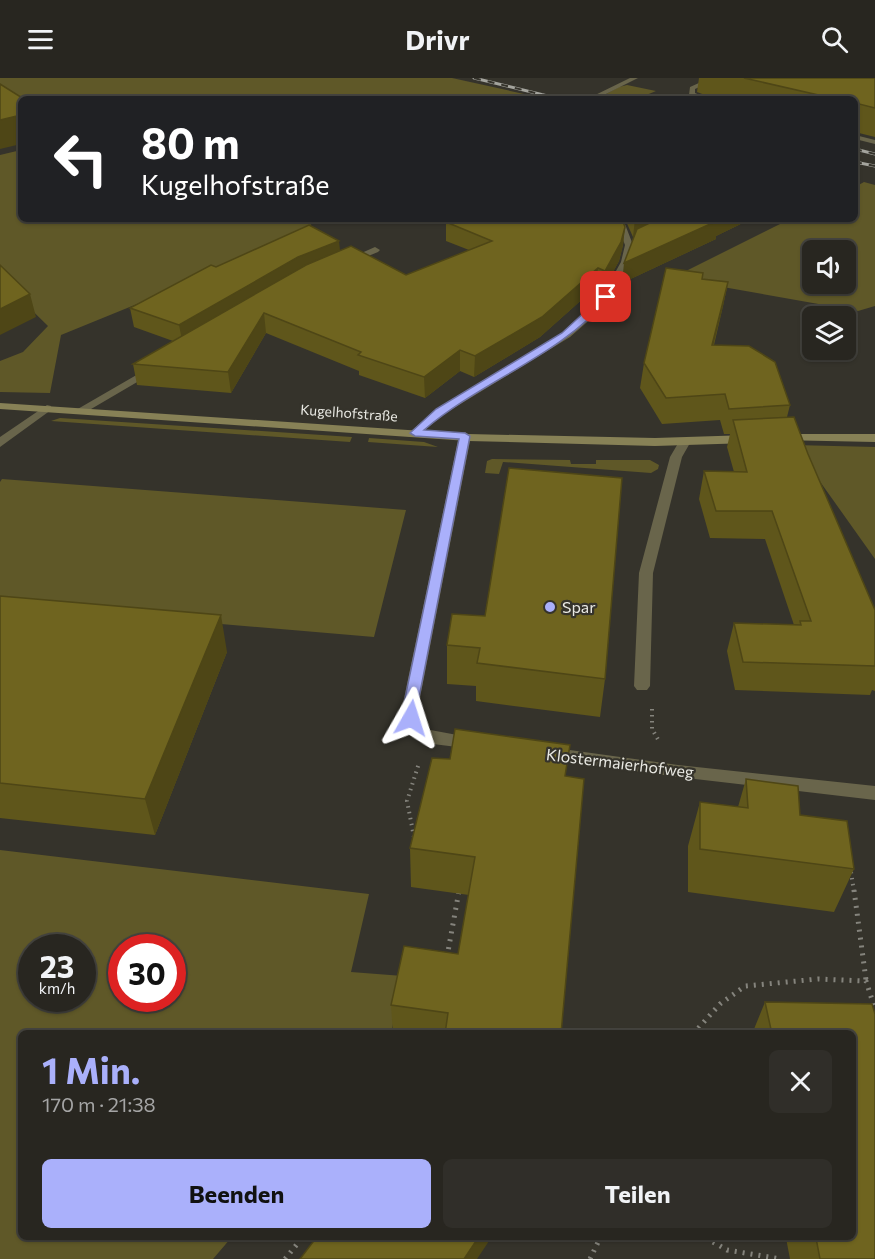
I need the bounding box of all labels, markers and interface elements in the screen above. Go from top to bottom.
icon: menu [24,23,57,56]
text: Drivr [405,23,470,56]
icon: search [818,23,851,56]
text: 80 m [141,116,240,168]
icon: left [42,120,120,198]
text: Kugelhofstraße [141,168,330,201]
map controls [802,240,856,360]
button: sound [802,240,856,294]
pin [580,271,631,322]
icon: arrive [589,280,622,313]
button: layers [802,306,856,360]
street label: Kugelhofstraße [300,401,398,424]
place label: Spar [562,597,596,616]
marker: Spar [543,600,557,614]
position arrow [379,686,443,750]
street label: Klostermaierhofweg [545,744,695,781]
speed limit sign: 30 [108,934,186,1012]
text: 23 [40,947,74,984]
text: km/h [39,979,75,997]
text: 1 Min. [42,1047,140,1091]
button: close [769,1050,832,1113]
text: 170 m · 21:38 [42,1092,156,1116]
button: Beenden [42,1159,431,1228]
button: Teilen [443,1159,832,1228]

